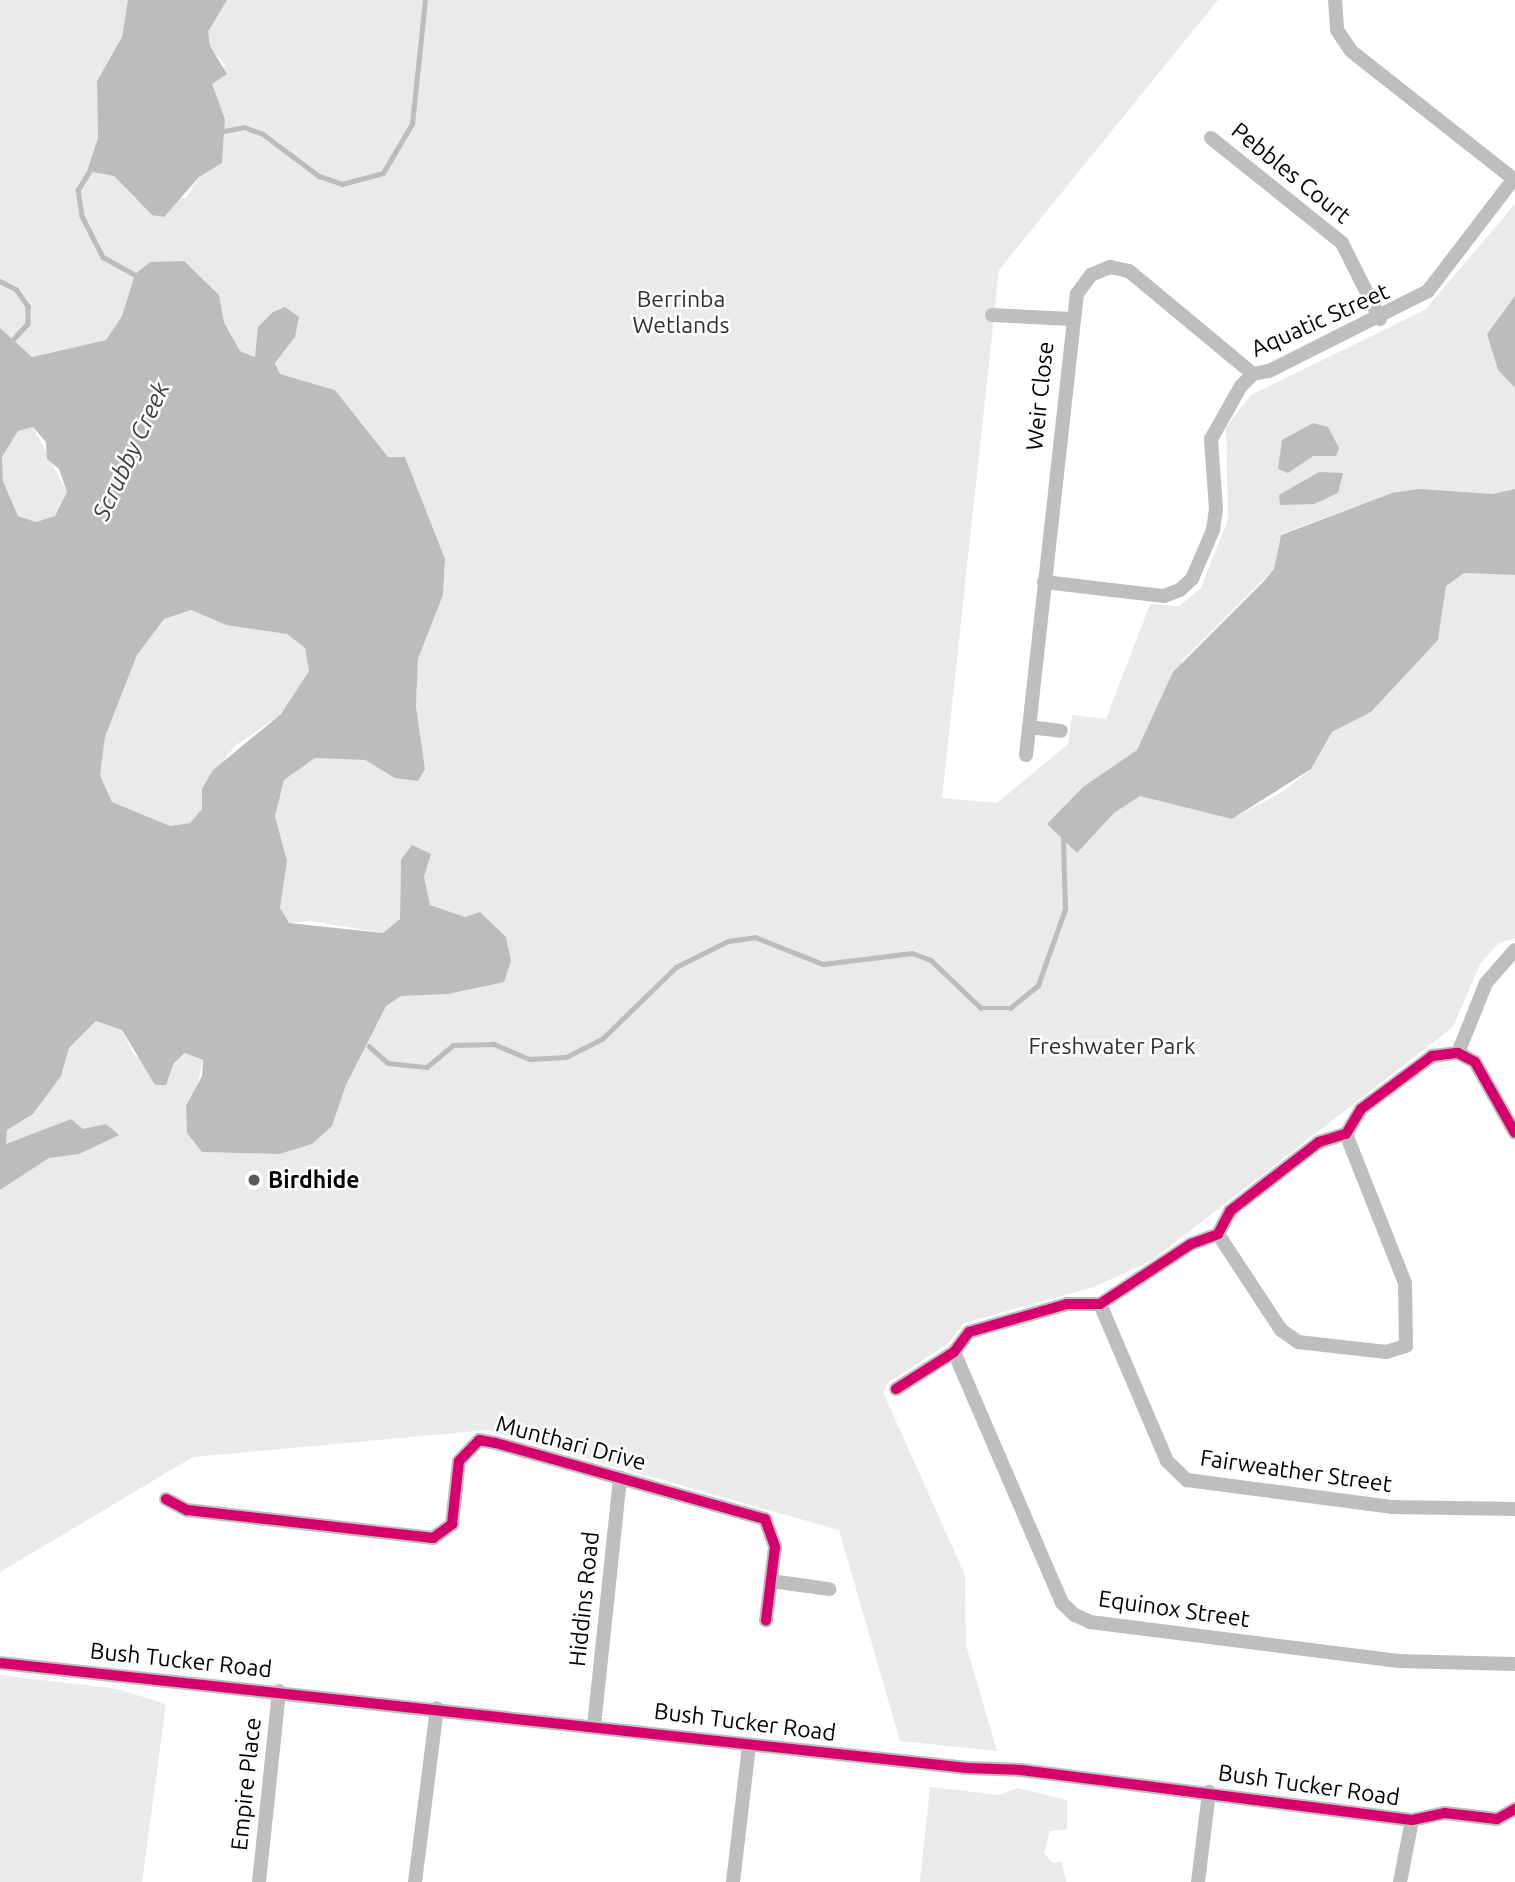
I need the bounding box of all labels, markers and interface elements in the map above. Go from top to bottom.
street label: Pebbles Court [1226,117,1356,229]
street label: Aquatic Street [1247,277,1393,363]
park label: Berrinba Wetlands [632,285,730,339]
street label: Weir Close [1021,340,1059,452]
water label: Scrubby Creek [86,377,176,525]
park label: Freshwater Park [1028,1032,1196,1060]
place label: Birdhide [268,1166,360,1194]
marker: Birdhide [246,1172,262,1188]
street label: Munthari Drive [493,1410,649,1476]
street label: Fairweather Street [1198,1444,1394,1498]
street label: Hiddins Road [563,1530,605,1668]
street label: Equinox Street [1097,1585,1251,1633]
street label: Bush Tucker Road [89,1637,273,1683]
street label: Bush Tucker Road [652,1697,838,1747]
street label: Empire Place [225,1716,267,1852]
street label: Bush Tucker Road [1216,1759,1402,1811]

